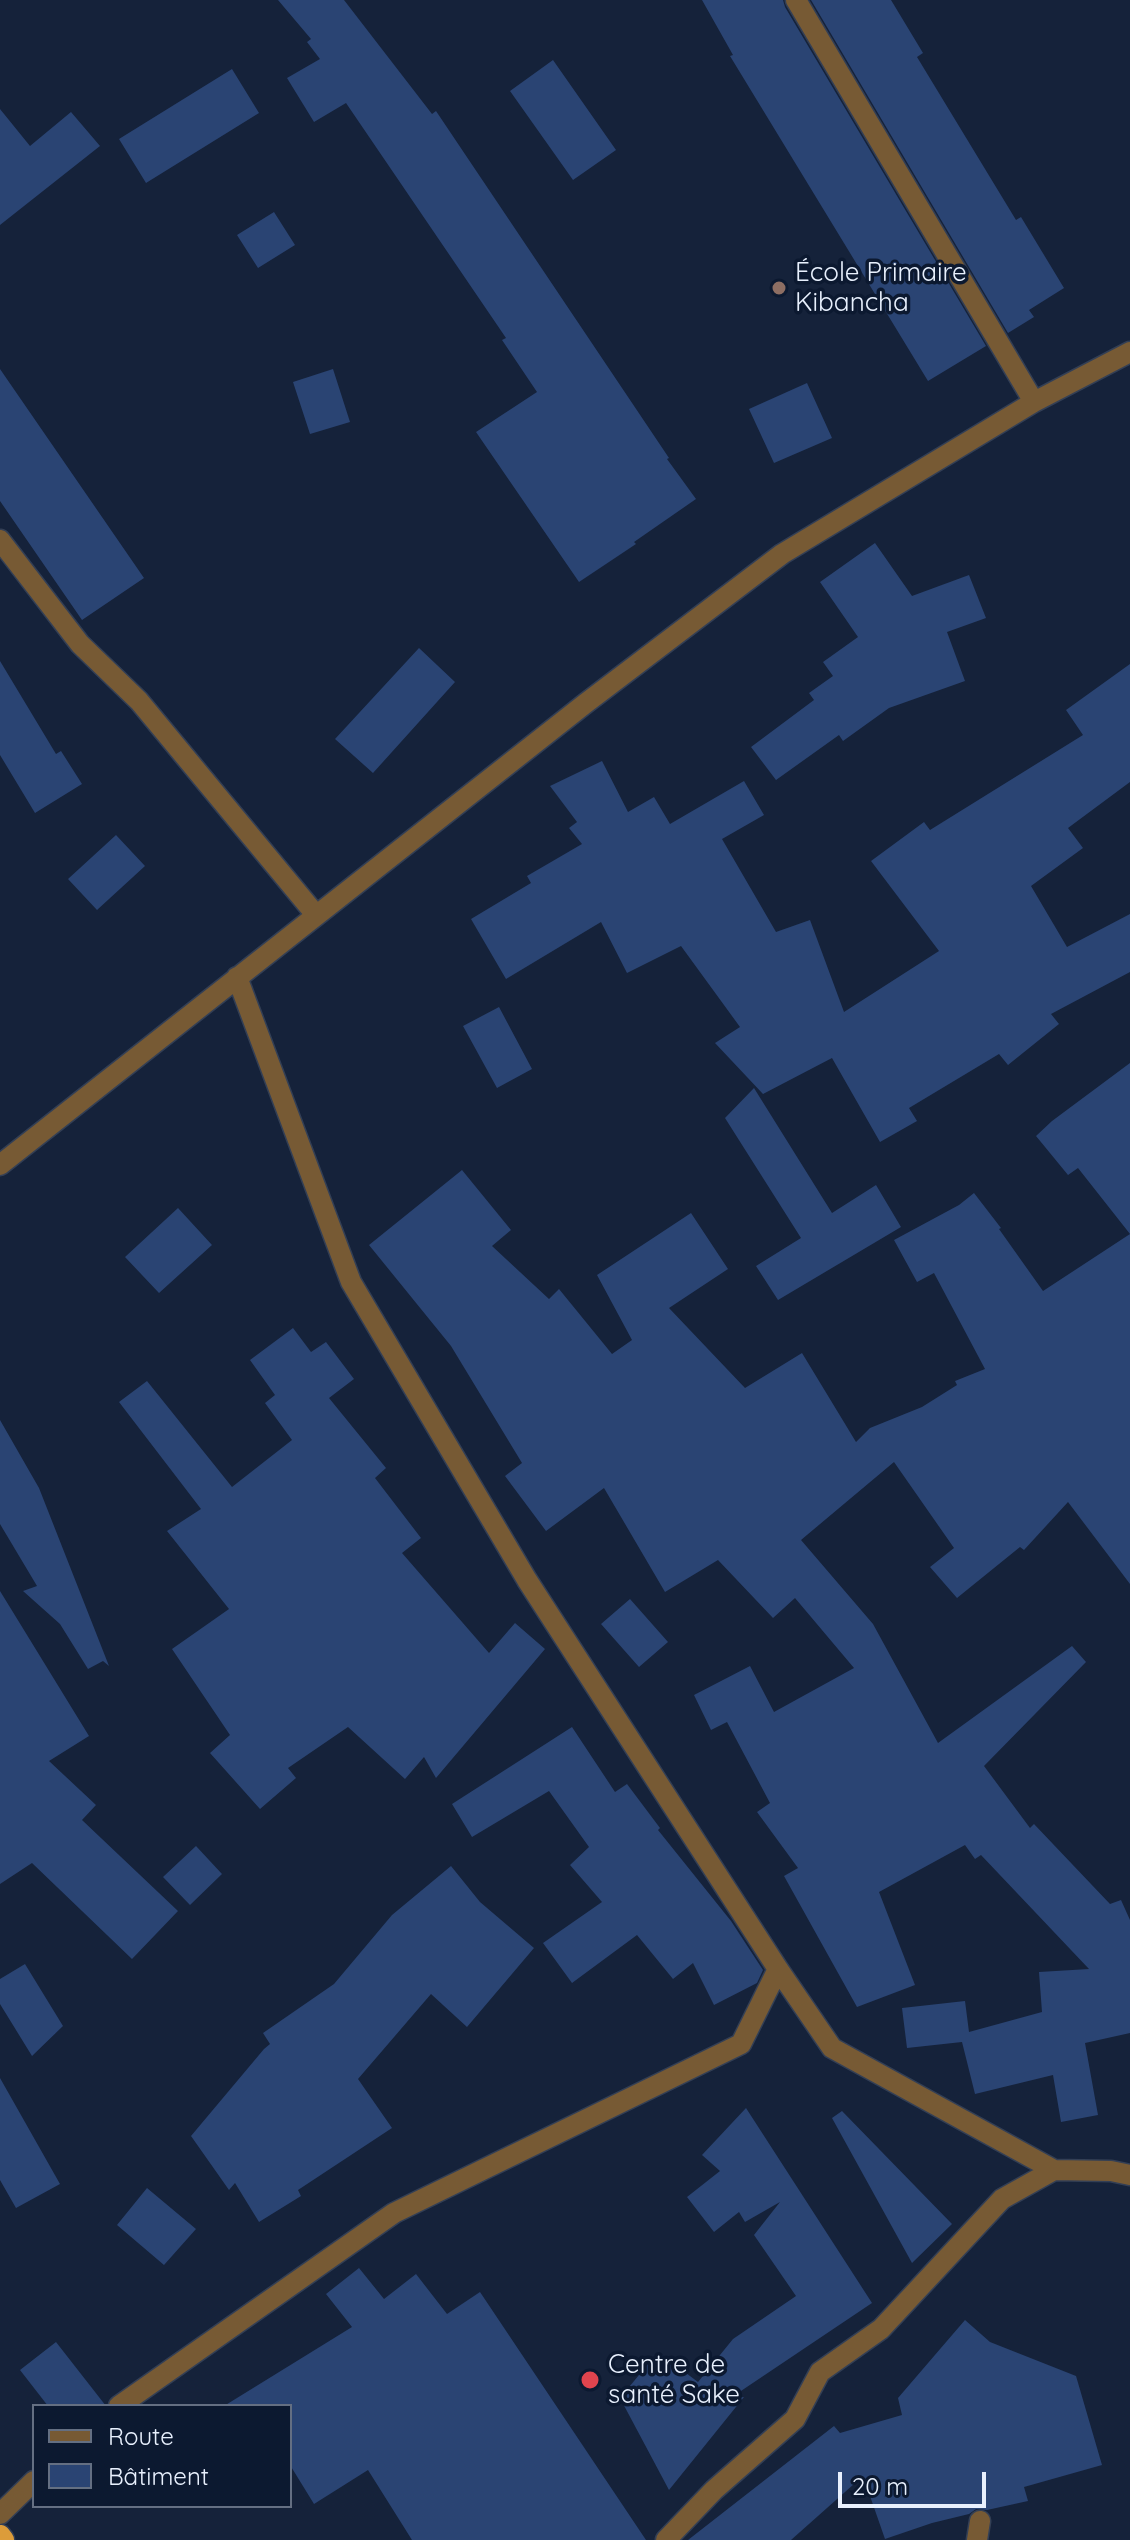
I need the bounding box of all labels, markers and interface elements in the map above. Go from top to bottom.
place label: École Primaire Kibancha [795,257,967,318]
marker: École Primaire Kibancha [770,279,788,297]
place label: Centre de santé Sake [608,2349,740,2410]
marker: Centre de santé Sake [579,2369,601,2391]
legend [32,2404,292,2508]
text: Route [108,2421,174,2451]
scale bar [842,2456,990,2506]
text: Bâtiment [108,2461,209,2491]
text: 20 m [852,2471,908,2501]

